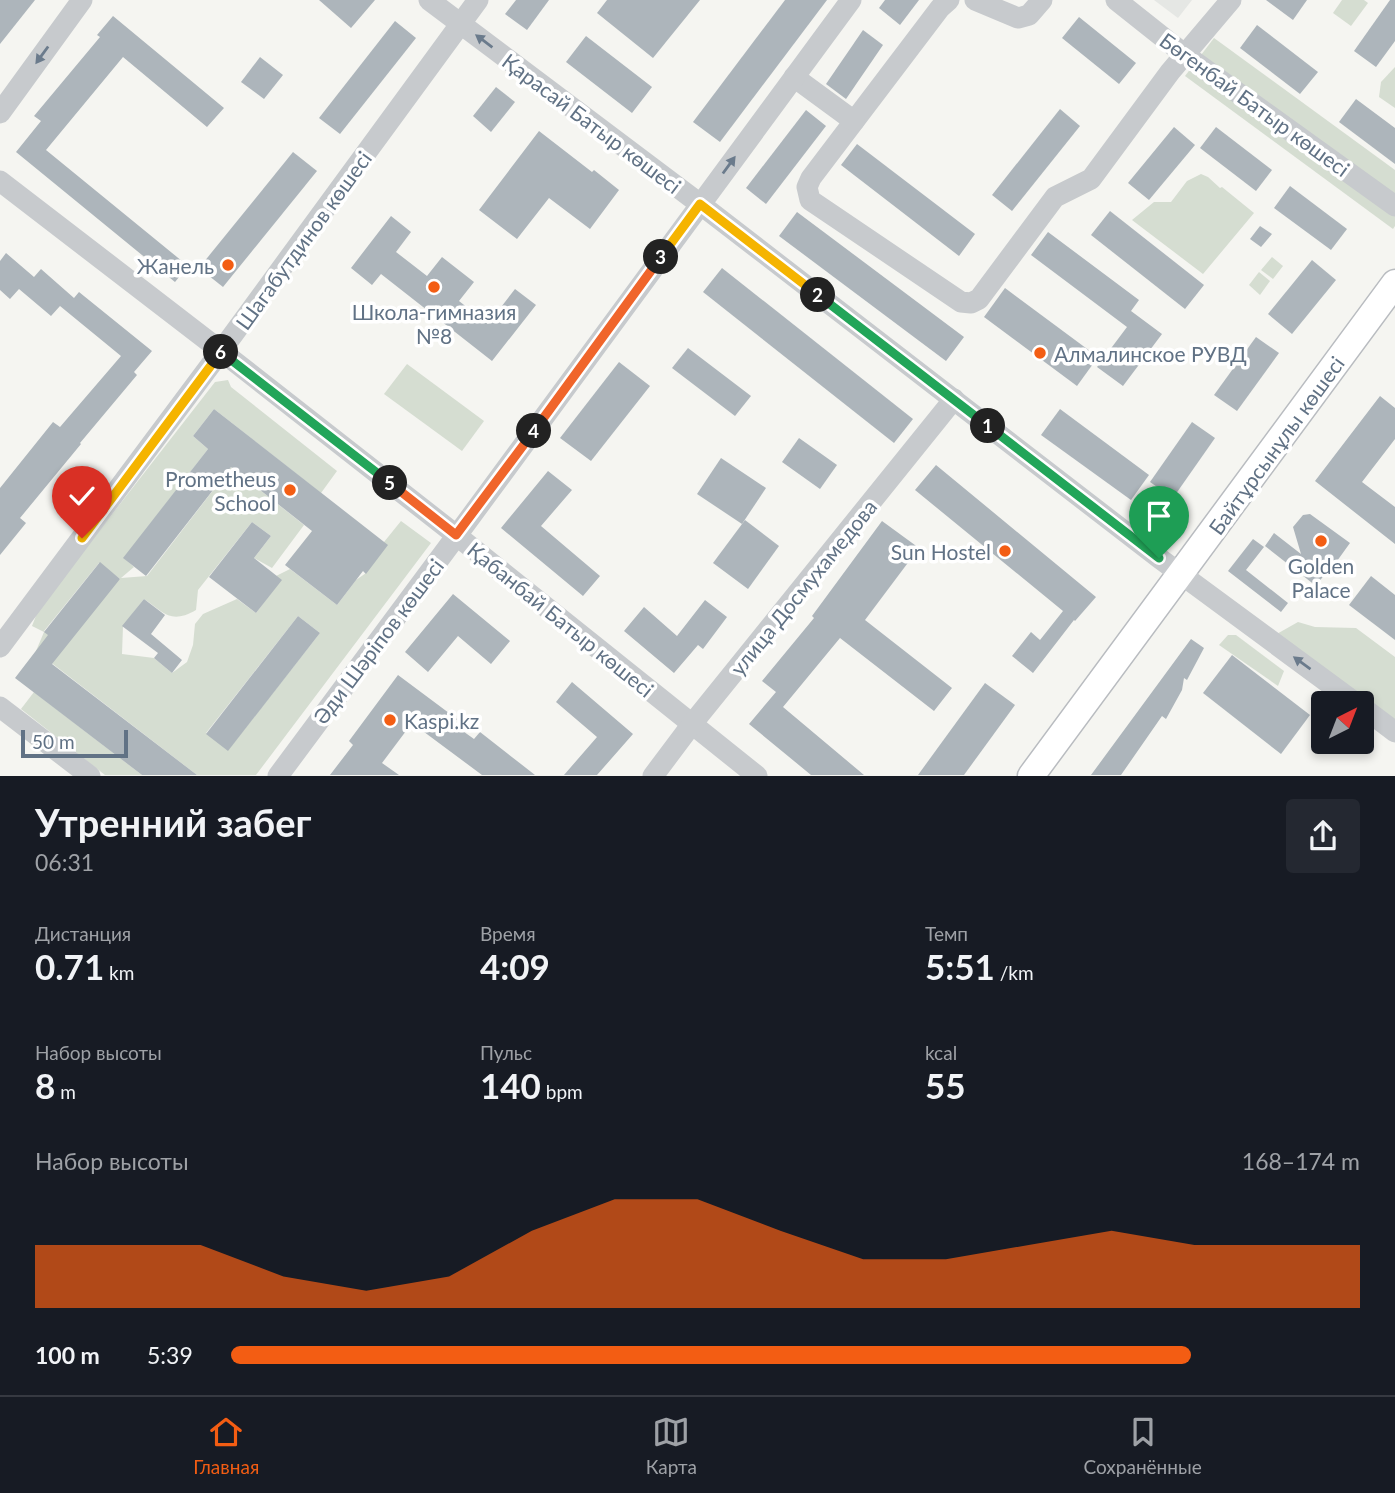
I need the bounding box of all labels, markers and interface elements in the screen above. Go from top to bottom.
street label: Бөгенбай Батыр көшесі [1155,27,1355,181]
one-way arrow [475,35,493,49]
one-way arrow [35,46,49,64]
street label: Қарасай Батыр көшесі [498,48,686,198]
street label: Шагабутдинов көшесі [230,146,376,334]
one-way arrow [722,156,736,174]
pin: 3 [644,240,678,274]
text: 3 [655,245,666,268]
place label: Жанель [137,253,214,278]
marker: Жанель [220,257,236,273]
pin: 2 [800,278,836,312]
marker: Школа-гимназия №8 [426,279,442,295]
text: 2 [812,283,823,306]
place label: Школа-гимназия №8 [352,299,516,348]
pin: 6 [204,334,238,370]
text: 6 [215,340,226,363]
place label: Алмалинское РУВД [1054,341,1247,366]
marker: Алмалинское РУВД [1032,345,1048,361]
street label: Байтұрсынұлы көшесі [1203,351,1349,539]
pin: 1 [970,408,1006,444]
pin: 4 [516,414,552,448]
text: 1 [982,414,993,437]
text: 4 [528,419,539,442]
pin [52,466,112,538]
place label: Prometheus School [165,466,276,515]
pin: 5 [372,466,408,500]
text: 5 [384,471,395,494]
icon: check [63,477,101,515]
marker: Prometheus School [282,482,298,498]
pin [1129,486,1189,558]
street label: улица Досмухамедова [725,494,881,680]
icon: arrive [1140,497,1178,535]
marker: Golden Palace [1313,533,1329,549]
street label: Қабанбай Батыр көшесі [463,536,659,702]
place label: Sun Hostel [891,539,991,564]
marker: Sun Hostel [997,543,1013,559]
place label: Golden Palace [1288,553,1354,602]
street label: Әди Шәріпов көшесі [308,554,448,728]
one-way arrow [1293,656,1311,670]
north arrow [1311,691,1374,754]
map controls [1311,691,1374,754]
place label: Kaspi.kz [404,708,479,733]
marker: Kaspi.kz [382,712,398,728]
scale bar [21,726,128,758]
text: 50 m [32,730,75,753]
text: Утренний забег [35,799,312,845]
button: share [1286,799,1360,873]
text: 06:31 [35,848,94,876]
text: Дистанция [35,922,131,945]
text: Время [480,922,536,945]
text: Темп [925,922,968,945]
text: 0.71 [35,945,104,987]
text: 4:09 [480,945,550,987]
text: 5:51 [925,945,995,987]
text: km [104,961,134,984]
text: /km [995,961,1034,984]
text: Набор высоты [35,1041,162,1064]
text: Пульс [480,1041,532,1064]
text: kcal [925,1041,957,1064]
text: 8 [35,1064,55,1106]
text: 140 [480,1064,541,1106]
text: 55 [925,1064,966,1106]
text: m [55,1080,76,1103]
text: bpm [541,1080,583,1103]
text: Набор высоты [35,1147,189,1175]
text: 168–174 m [1242,1147,1360,1175]
text: 100 m [35,1341,100,1369]
text: 5:39 [147,1341,193,1369]
tab: Главная [193,1413,259,1478]
tab: Карта [646,1413,697,1478]
tab: Сохранённые [1084,1413,1202,1478]

